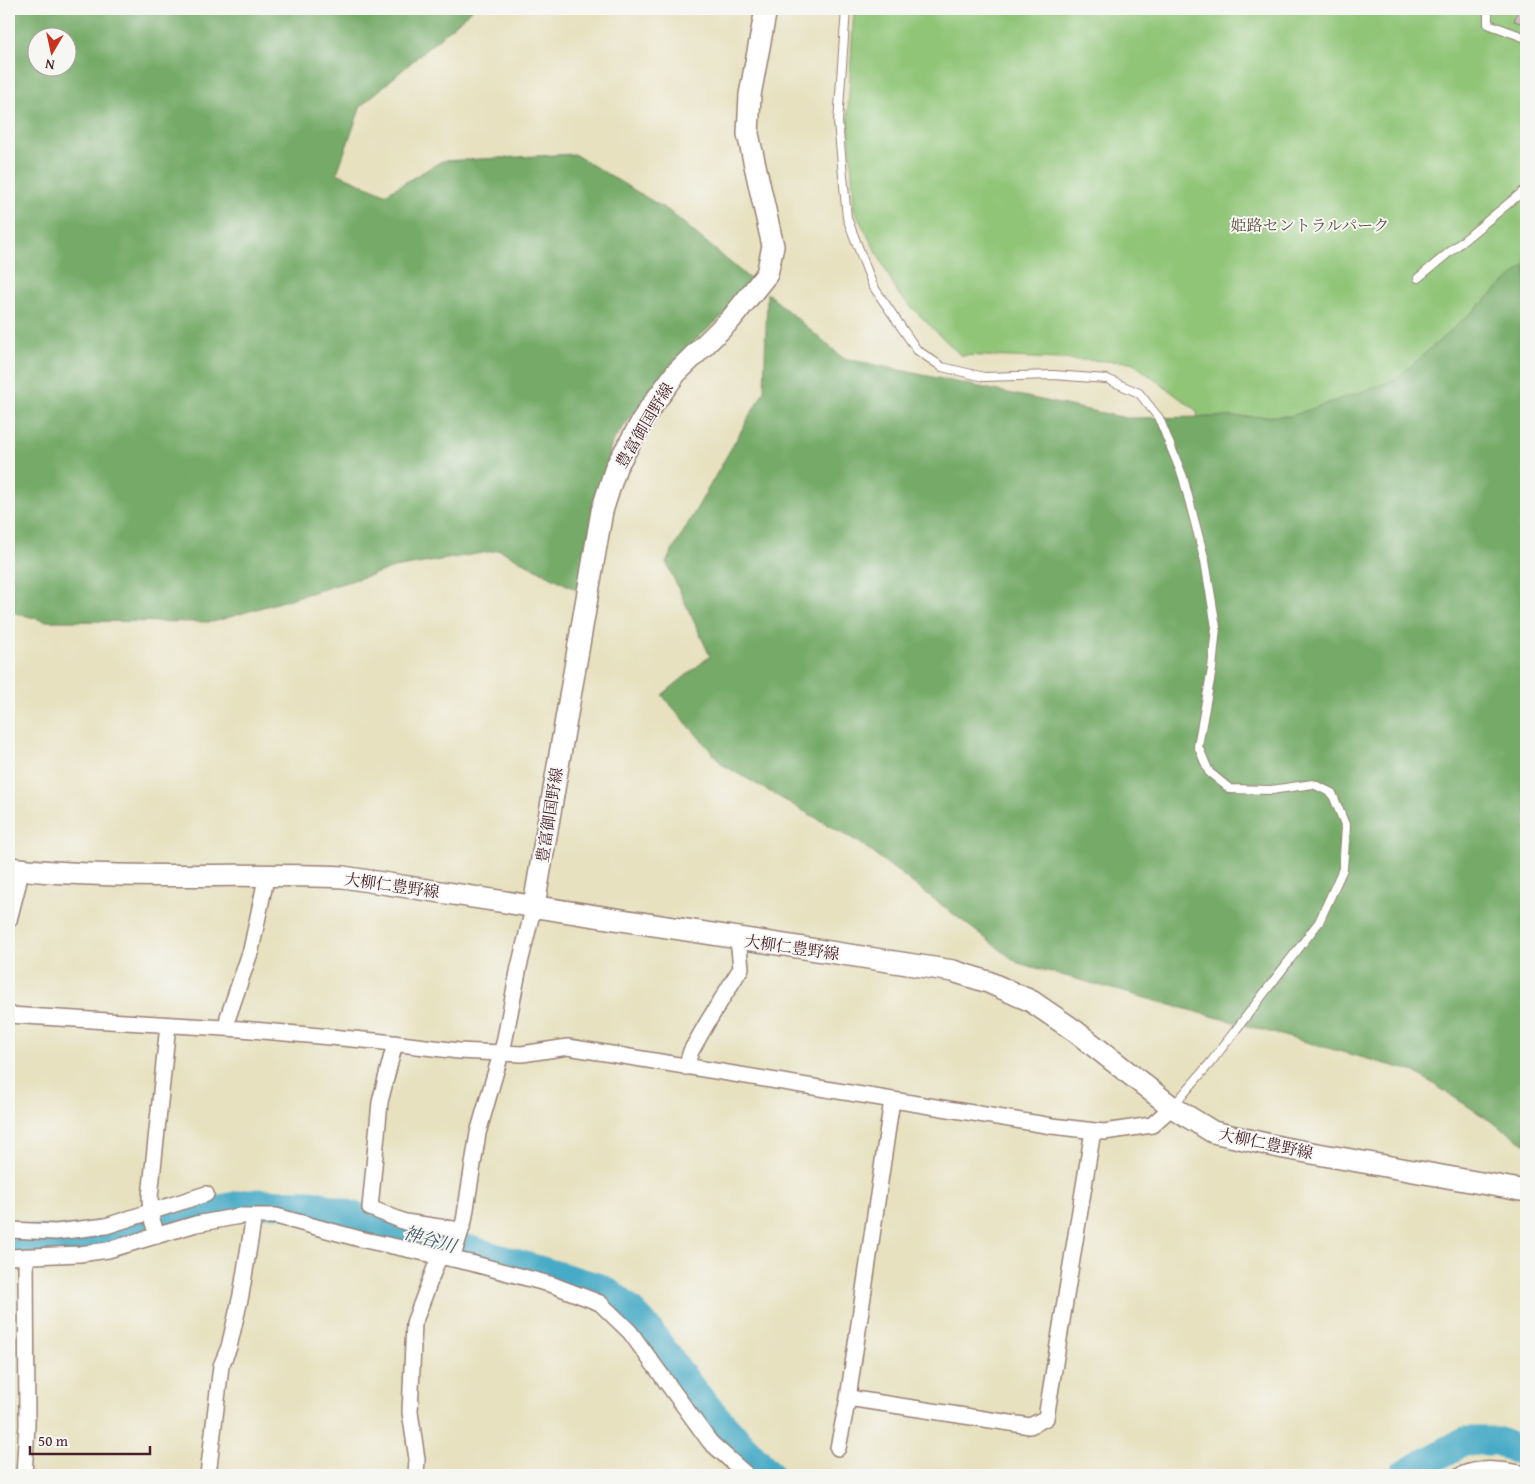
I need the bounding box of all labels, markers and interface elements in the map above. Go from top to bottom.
north arrow [28,28,78,78]
text: N [43,54,56,75]
park label: 姫路セントラルパーク [1231,213,1389,237]
street label: 豊富御国野線 [609,378,679,472]
street label: 豊富御国野線 [530,766,568,864]
street label: 大柳仁豊野線 [343,866,441,904]
street label: 大柳仁豊野線 [743,928,841,966]
street label: 大柳仁豊野線 [1217,1121,1315,1165]
water label: 神谷川 [400,1219,462,1260]
scale bar [30,1424,150,1456]
text: 50 m [38,1430,69,1451]

